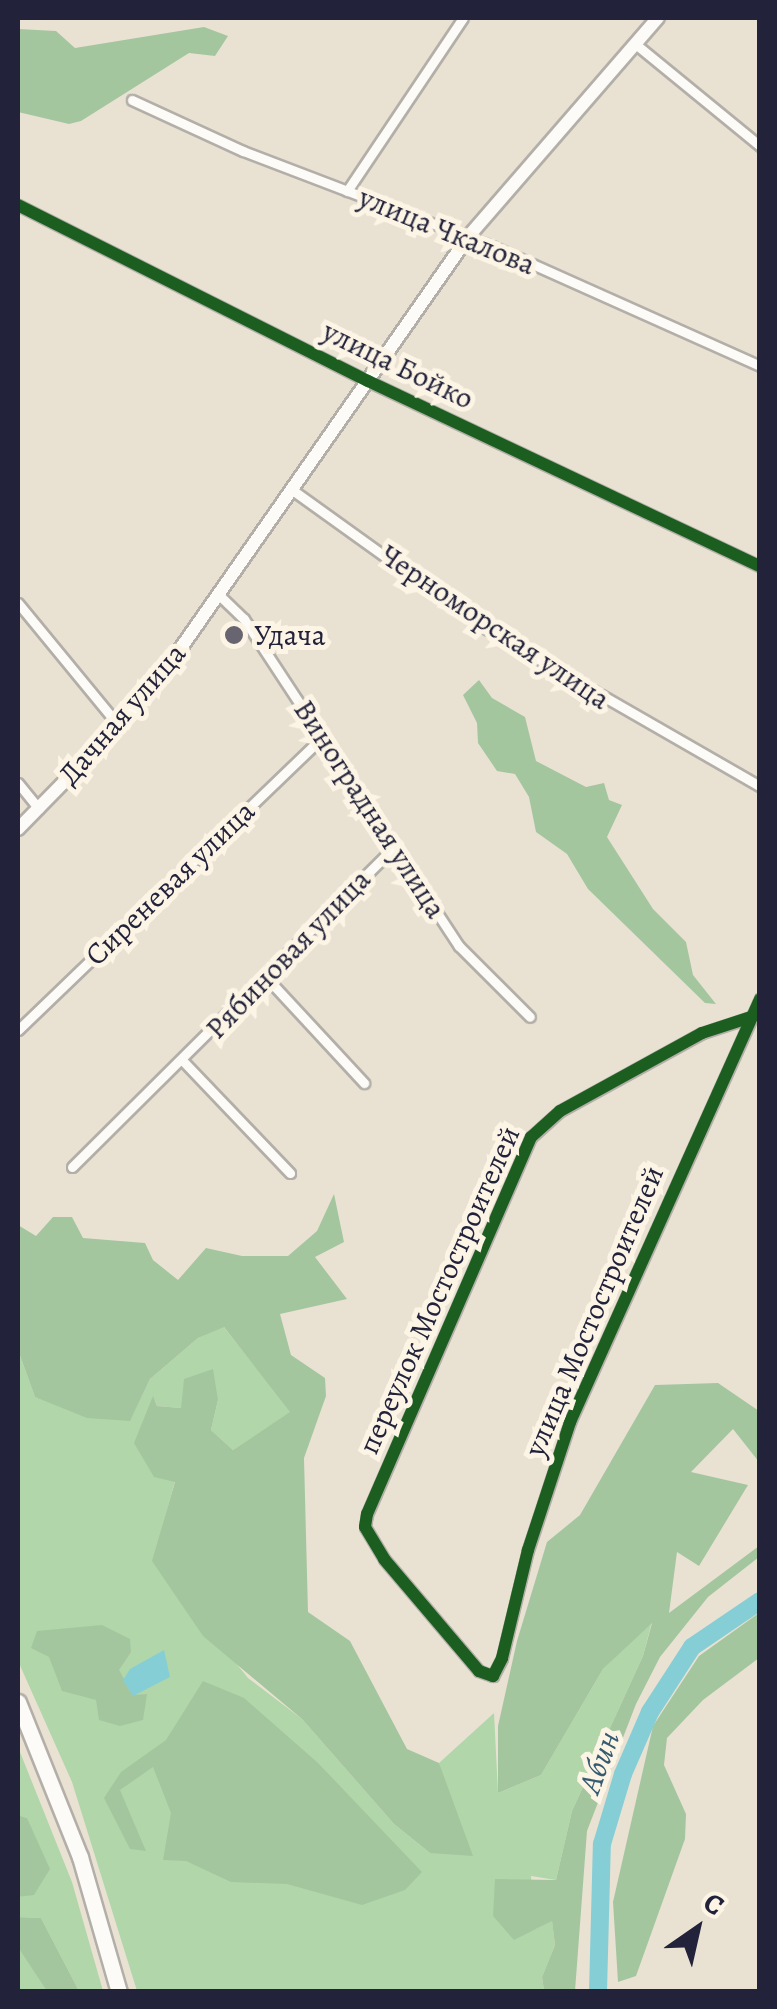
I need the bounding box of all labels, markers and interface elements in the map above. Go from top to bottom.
street label: улица Чкалова [354,179,540,283]
street label: улица Бойко [317,313,479,417]
street label: Черноморская улица [373,537,617,717]
place label: Удача [254,617,326,653]
marker: Удача [223,624,245,646]
street label: Дачная улица [51,636,193,792]
street label: Виноградная улица [286,693,454,925]
street label: Сиреневая улица [78,793,262,973]
street label: Рябиновая улица [198,862,378,1046]
street label: переулок Мостостроителей [350,1121,528,1459]
street label: улица Мостостроителей [516,1160,672,1462]
water label: Абин [570,1726,628,1798]
north arrow [647,1879,747,1979]
text: С [696,1884,732,1925]

